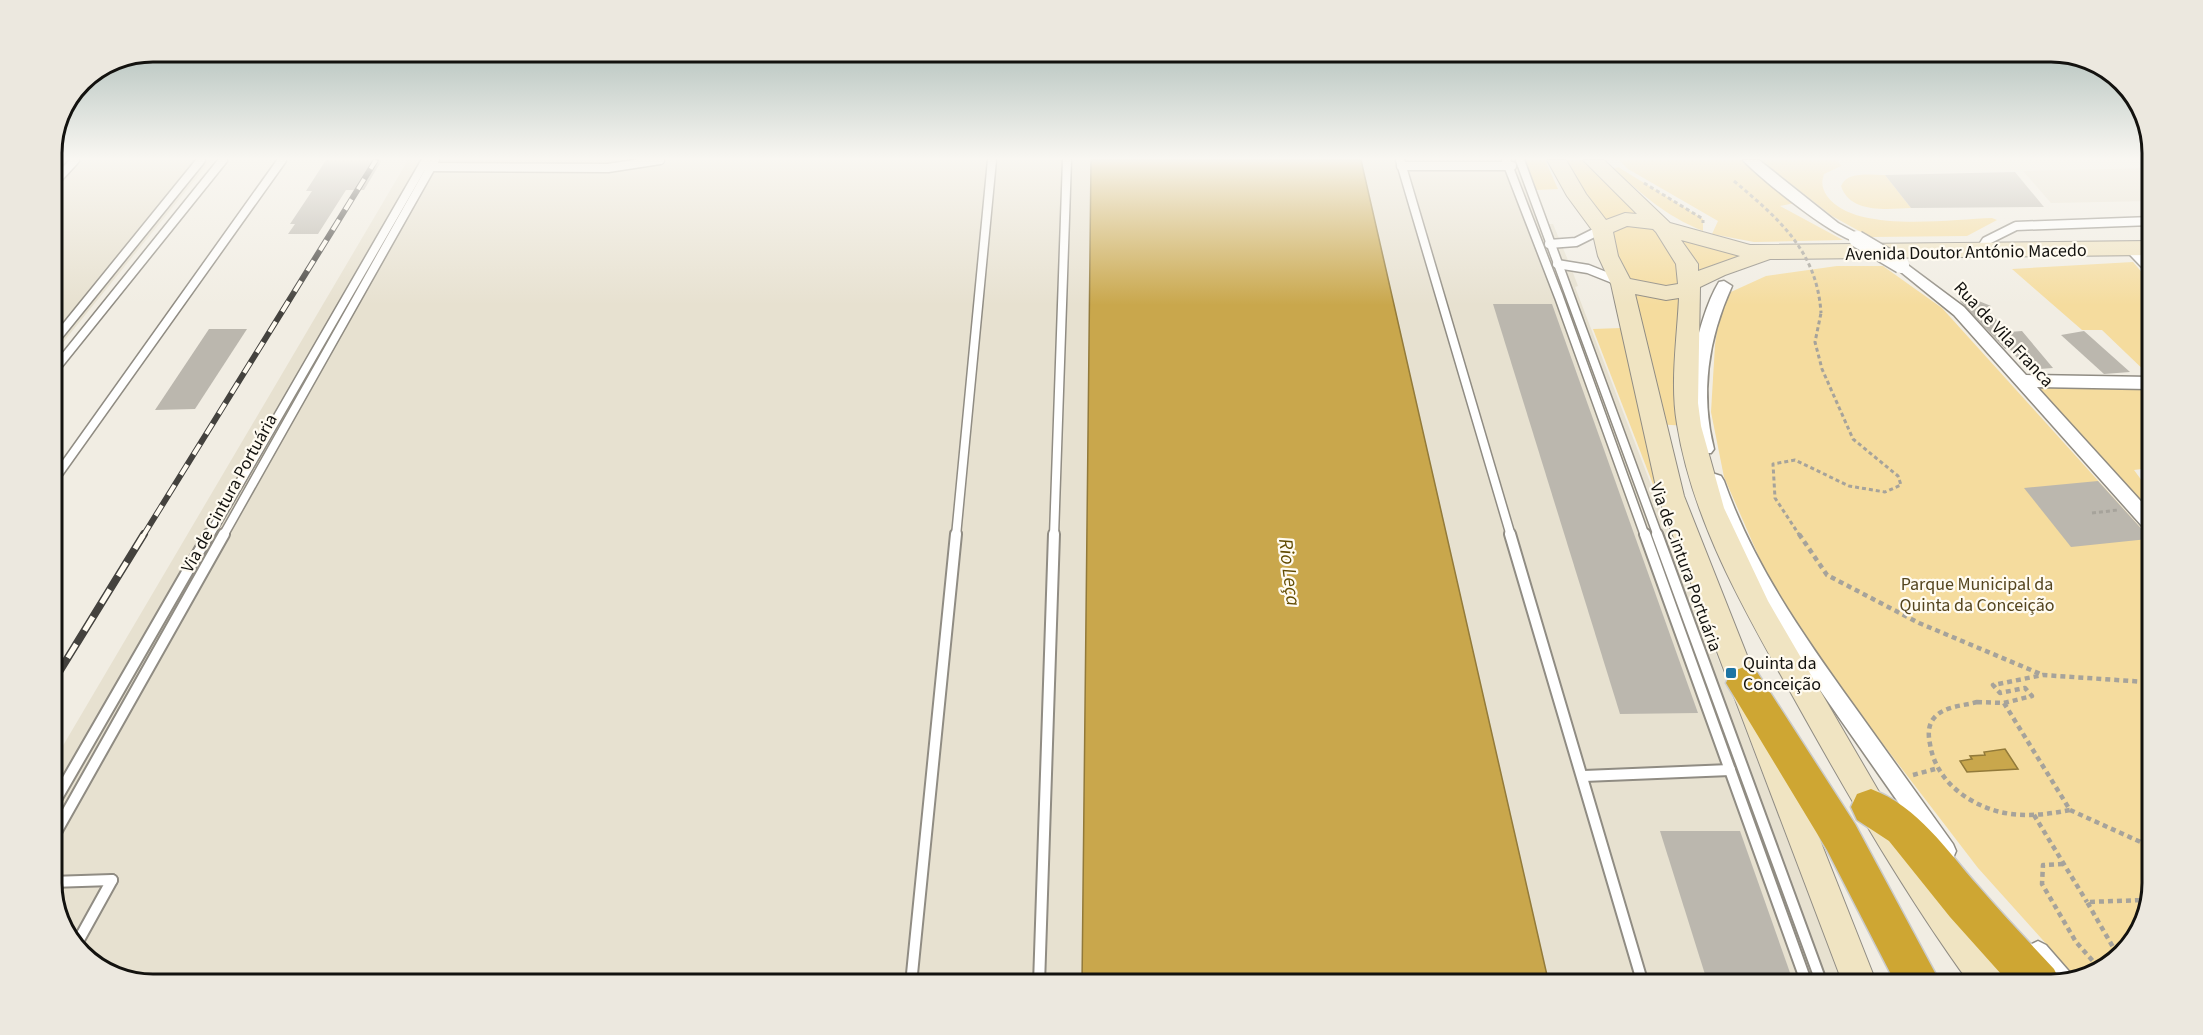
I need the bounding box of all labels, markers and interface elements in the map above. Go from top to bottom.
street label: Avenida Doutor António Macedo [1845,238,2087,267]
street label: Rua de Vila Franca [1948,276,2059,393]
street label: Via de Cintura Portuária [175,409,284,577]
street label: Via de Cintura Portuária [1643,479,1728,655]
water label: Rio Leça [1271,537,1307,608]
park label: Parque Municipal da Quinta da Conceição [1900,572,2054,618]
place label: Quinta da Conceição [1743,651,1821,697]
marker: Quinta da Conceição [1724,666,1738,680]

